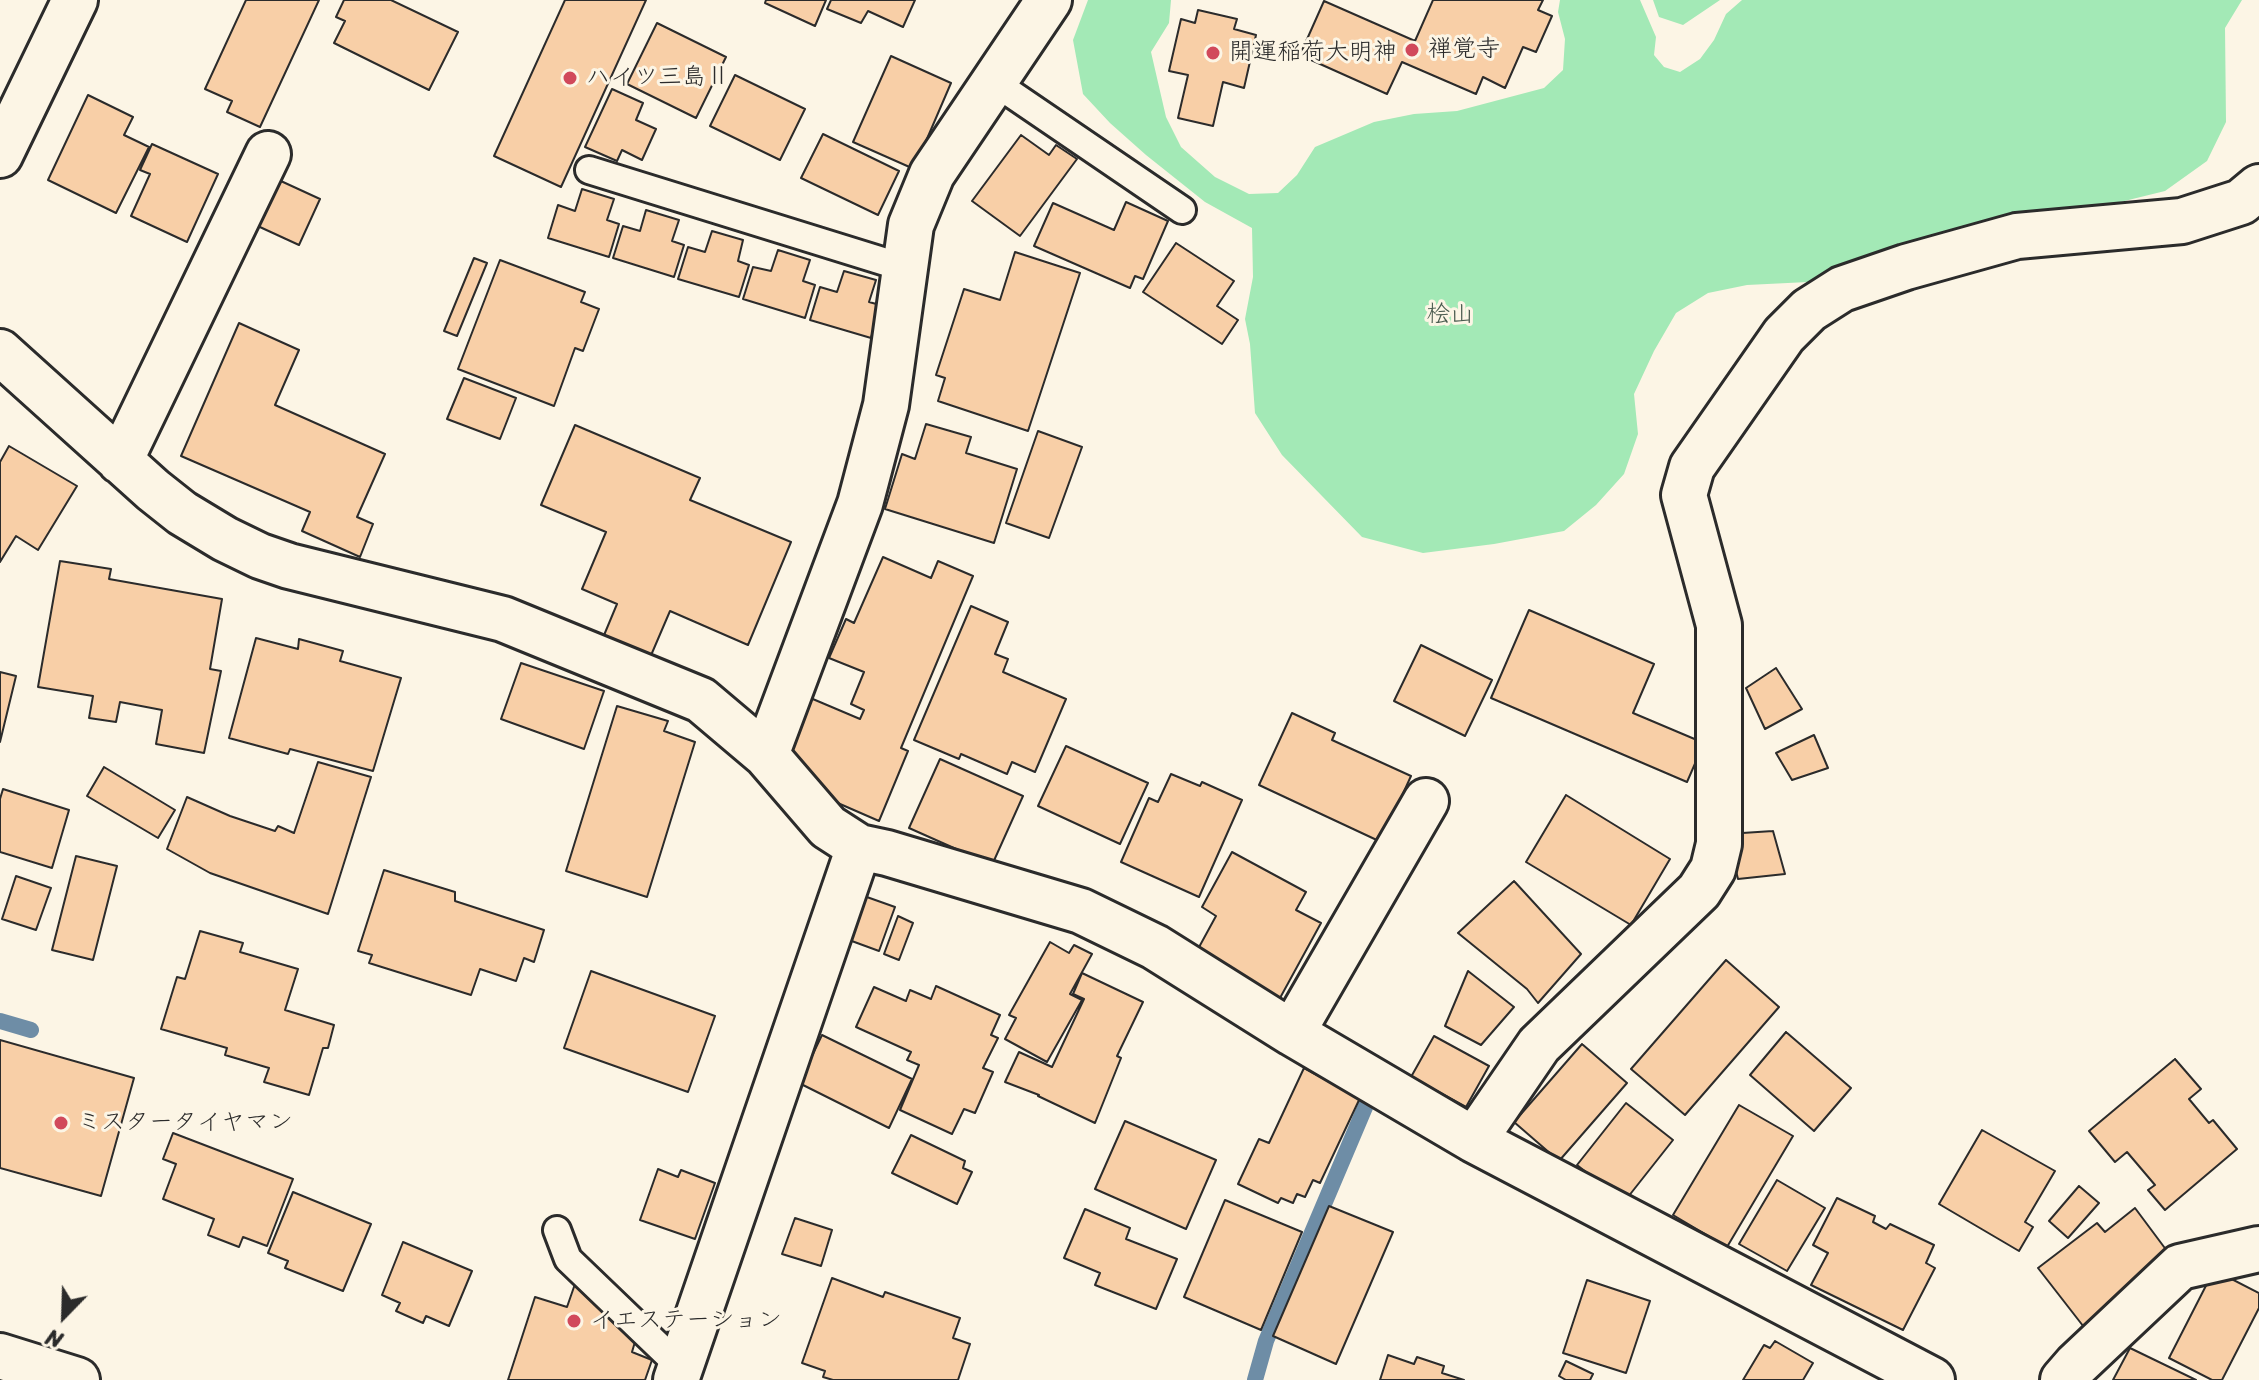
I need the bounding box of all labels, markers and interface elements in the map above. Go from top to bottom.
place label: 禅覚寺 [1428,36,1500,64]
place label: 開運稲荷大明神 [1229,39,1397,67]
marker: 禅覚寺 [1403,41,1421,59]
marker: 開運稲荷大明神 [1204,44,1222,62]
place label: ハイツ三島Ⅱ [586,64,730,92]
marker: ハイツ三島Ⅱ [561,69,579,87]
park label: 桧山 [1426,301,1474,329]
place label: ミスタータイヤマン [77,1109,293,1137]
marker: ミスタータイヤマン [52,1114,70,1132]
north arrow [24,1276,104,1356]
place label: イエステーション [590,1307,782,1335]
marker: イエステーション [565,1312,583,1330]
text: N [40,1318,69,1359]

